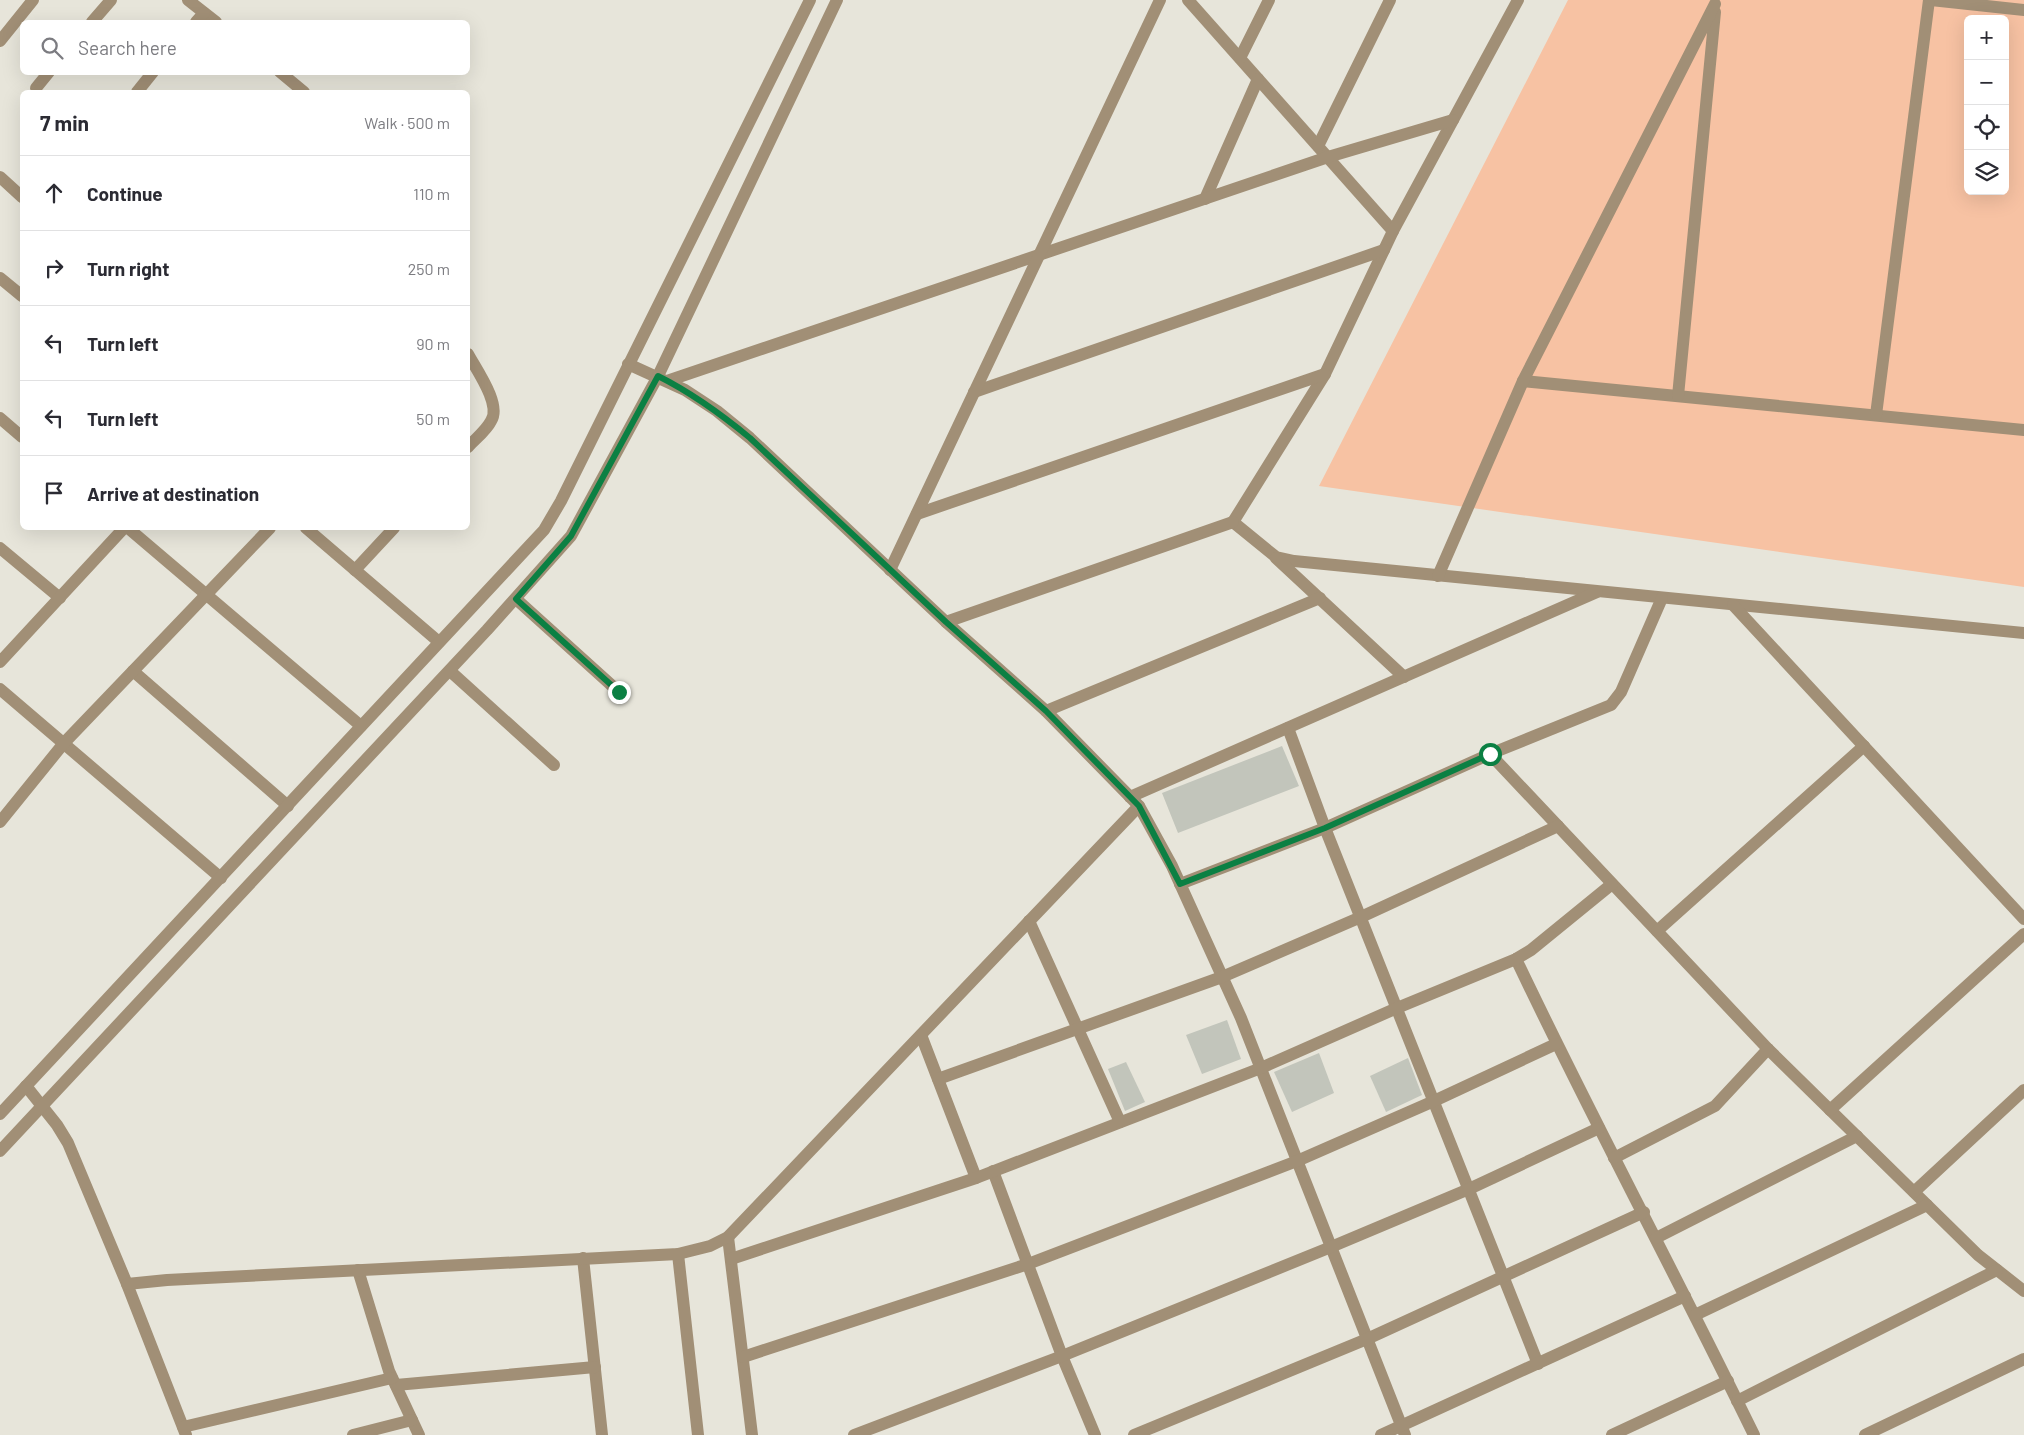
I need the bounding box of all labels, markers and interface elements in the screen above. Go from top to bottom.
map controls [1964,15,2009,195]
button: + [1964,15,2009,60]
search box [20,20,470,75]
icon: search [38,34,66,62]
text: Search here [78,36,177,59]
button: − [1964,60,2009,105]
button: locate [1964,105,2009,150]
text: 7 min [40,110,89,135]
text: Walk · 500 m [364,113,450,132]
button: layers [1964,150,2009,195]
icon: ahead [40,179,68,207]
text: Continue [87,182,163,205]
text: 110 m [413,184,450,203]
icon: right [40,254,68,282]
text: Turn right [87,257,169,280]
text: 250 m [408,259,450,278]
icon: left [40,329,68,357]
text: Turn left [87,332,158,355]
text: 90 m [416,334,450,353]
icon: left [40,404,68,432]
text: Turn left [87,407,158,430]
text: 50 m [416,409,450,428]
icon: arrive [40,479,68,507]
text: Arrive at destination [87,482,259,505]
route end [608,681,631,704]
route start [1479,743,1502,766]

